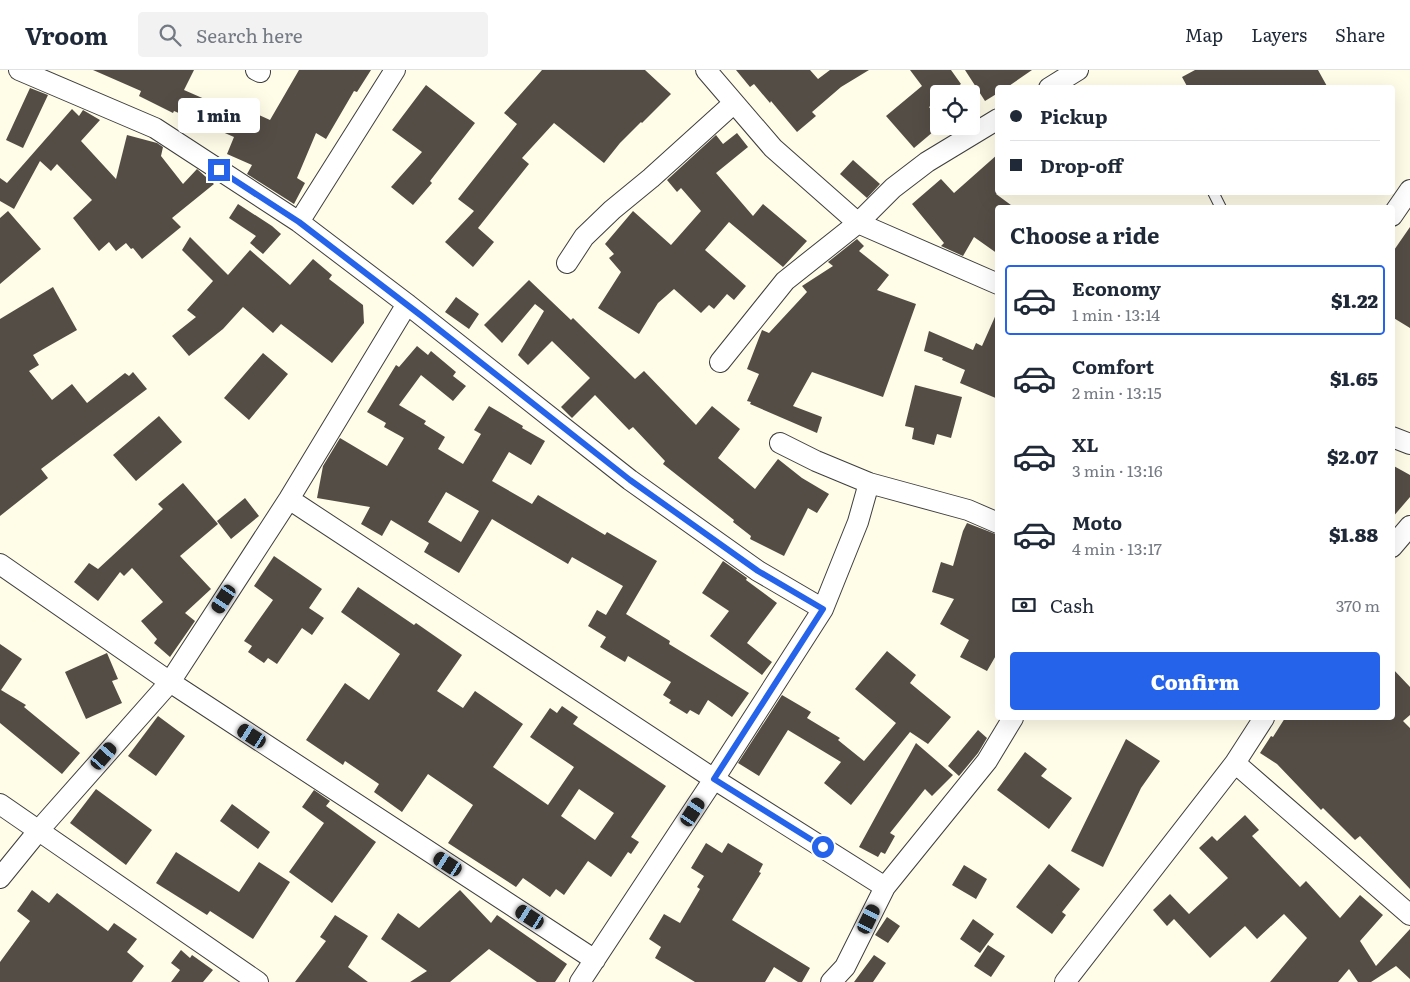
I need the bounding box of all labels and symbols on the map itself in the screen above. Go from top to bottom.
callout: 1 min [178,98,260,132]
route end [208,159,230,181]
car [209,582,238,616]
car [235,722,268,750]
car [88,740,119,772]
car [678,795,707,829]
route start [812,836,834,858]
car [431,850,464,878]
car [855,902,882,936]
car [513,903,546,931]

